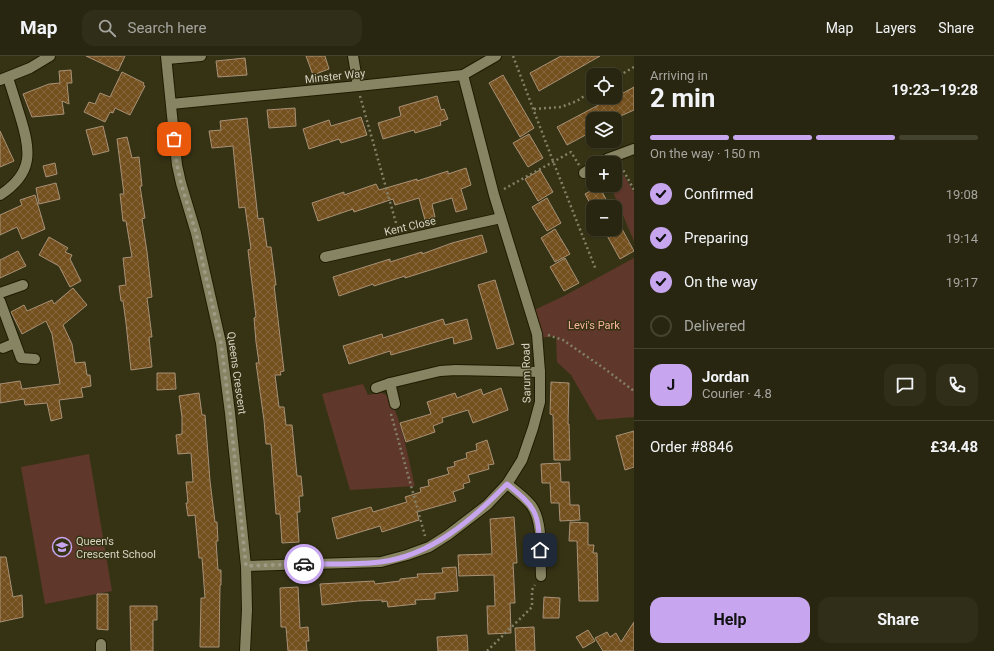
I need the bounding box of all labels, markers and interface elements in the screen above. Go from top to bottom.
search box [82,10,362,46]
text: Map [20,16,58,39]
icon: search [96,17,118,39]
text: Search here [128,19,206,37]
text: Map [826,20,853,36]
text: Layers [875,20,916,36]
text: Share [938,20,974,36]
street label: Minster Way [304,67,367,86]
map controls [586,68,622,236]
button: locate [586,68,622,104]
text: Arriving in [650,68,708,83]
text: 19:23–19:28 [891,81,978,99]
text: 2 min [650,83,715,113]
button: layers [586,112,622,148]
pin [157,122,191,156]
icon: bag [163,128,185,150]
text: On the way · 150 m [650,146,760,161]
button: + [586,156,622,192]
icon: check [650,183,672,205]
text: Confirmed [684,185,754,203]
text: 19:08 [946,187,978,202]
button: − [586,200,622,236]
street label: Kent Close [383,214,437,239]
icon: check [650,227,672,249]
text: Preparing [684,229,748,247]
text: 19:14 [946,231,978,246]
icon: check [650,271,672,293]
text: On the way [684,273,758,291]
text: 19:17 [946,275,978,290]
text: Delivered [684,317,746,335]
park label: Levi's Park [568,319,620,332]
street label: Queens Crescent [224,331,249,416]
street label: Sarum Road [519,343,534,403]
button: chat [884,364,926,406]
button: phone [936,364,978,406]
text: Jordan [702,368,749,386]
text: J [667,376,675,394]
text: Courier · 4.8 [702,386,772,401]
text: Order #8846 [650,438,733,456]
text: £34.48 [930,438,978,456]
pin [523,533,557,567]
place label: Queen's Crescent School [76,535,156,561]
school or university icon: Queen's Crescent School [51,536,73,558]
icon: home [529,539,551,561]
courier [284,544,324,584]
icon: car [293,553,315,575]
button: Help [650,597,810,643]
button: Share [818,597,978,643]

